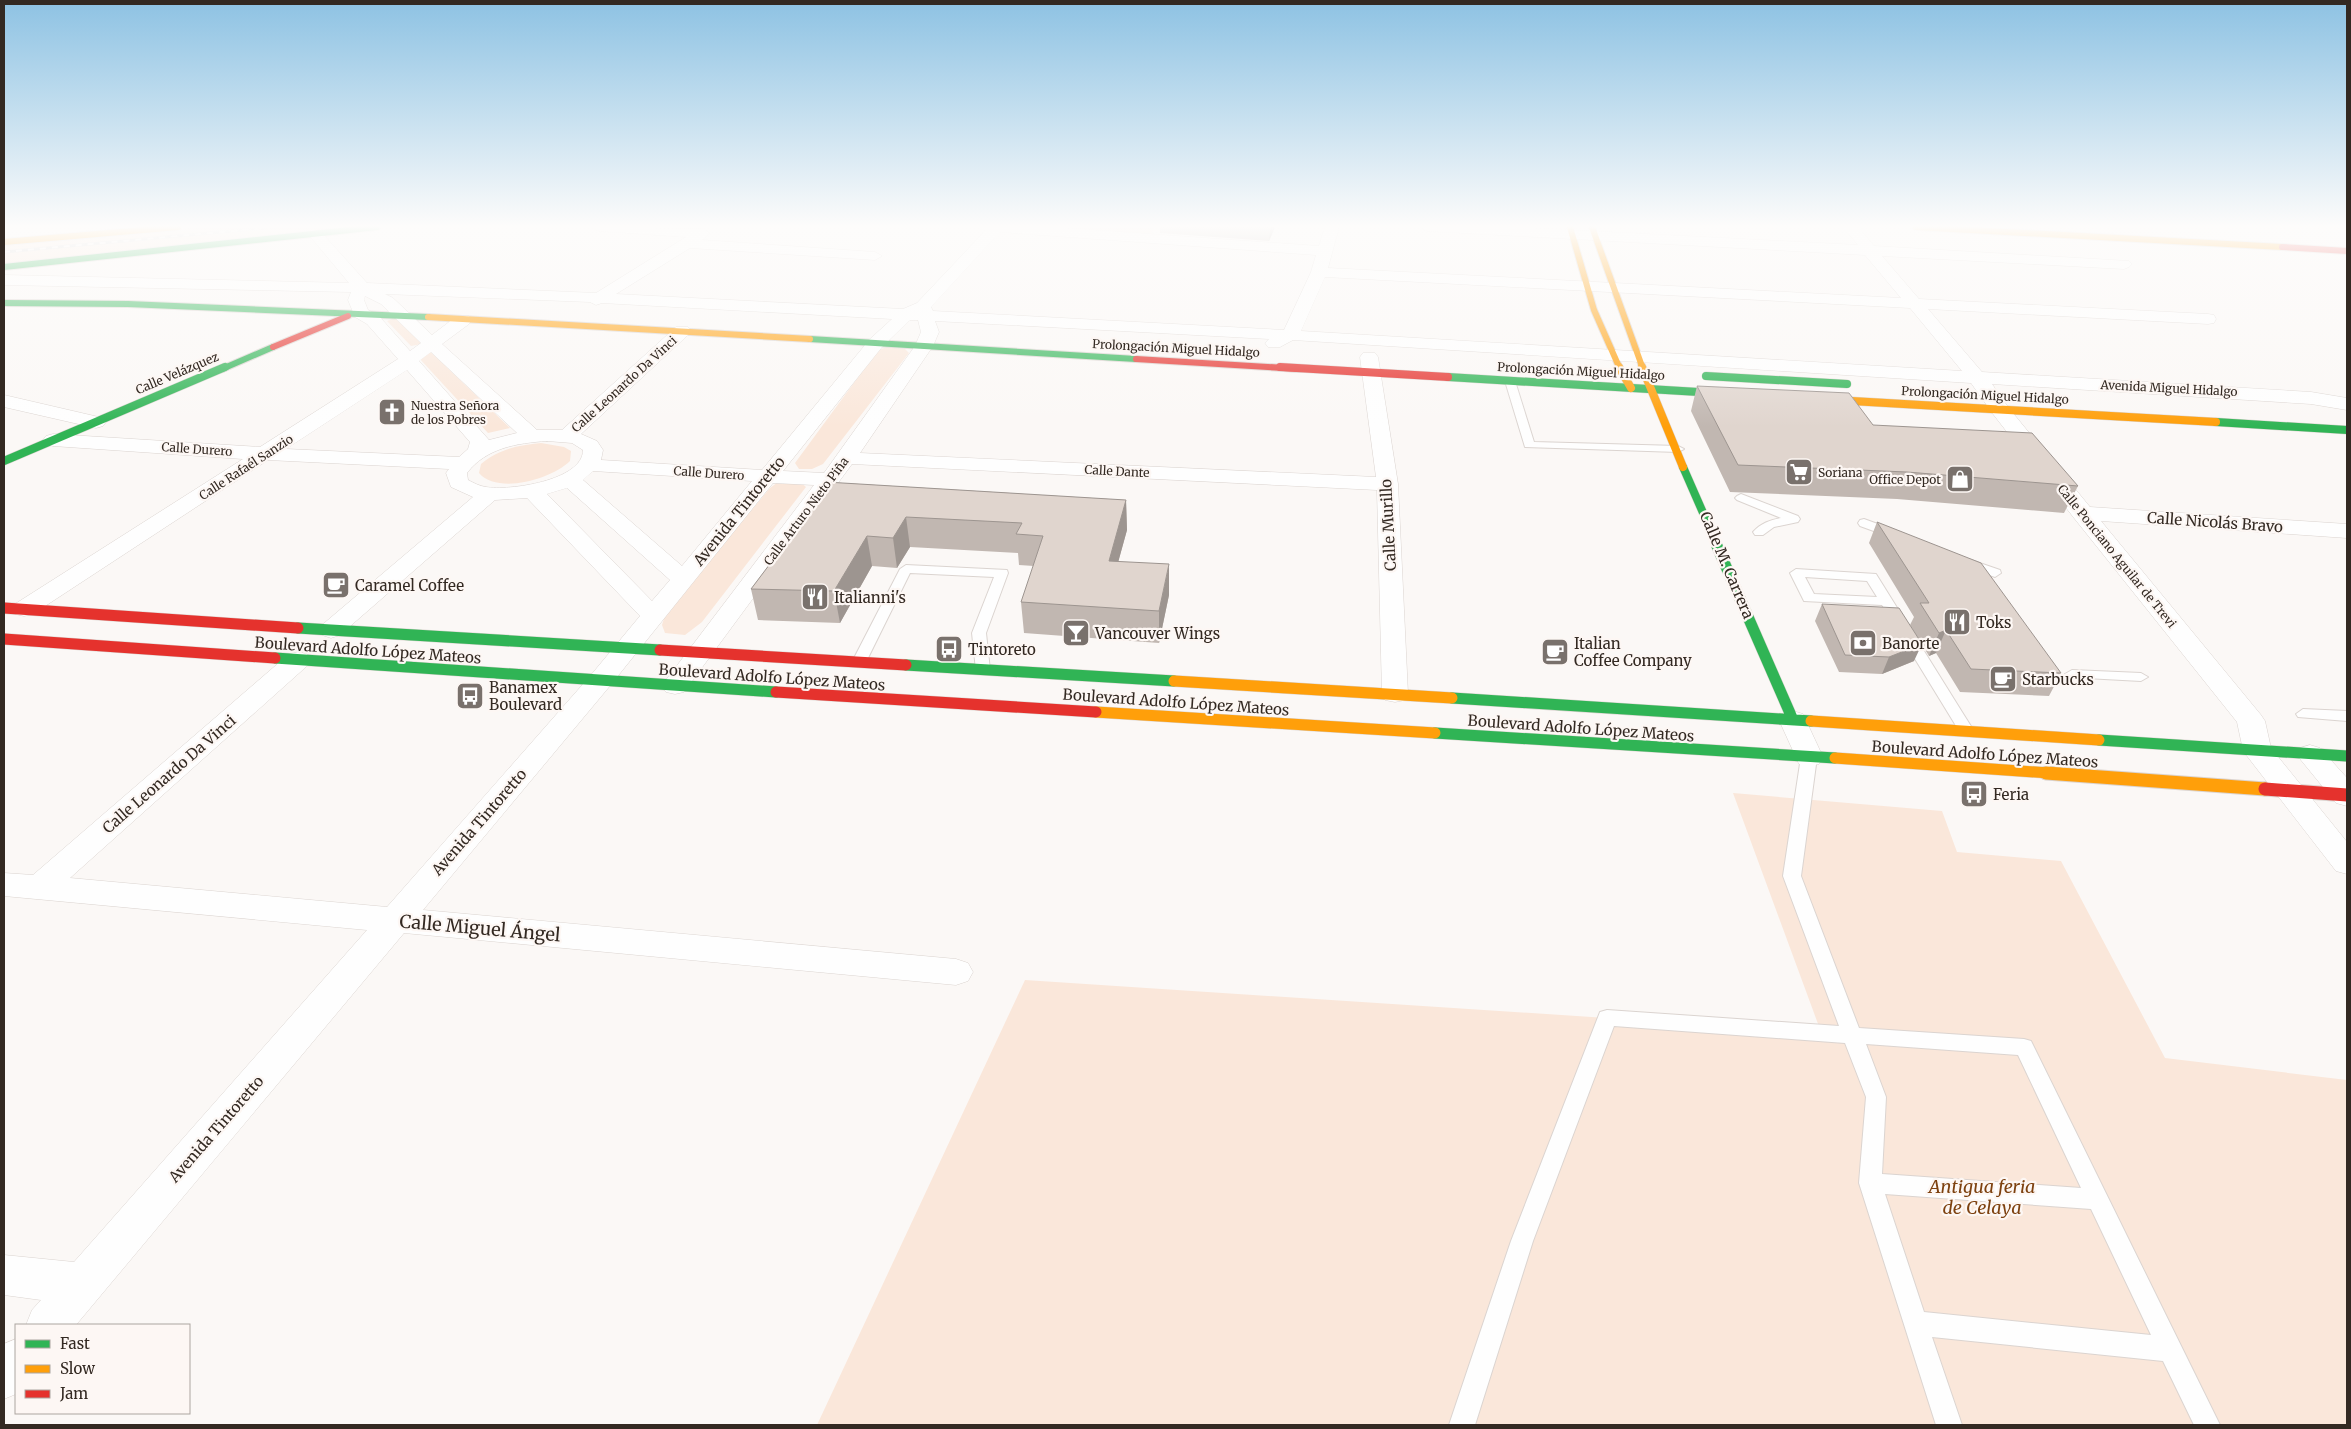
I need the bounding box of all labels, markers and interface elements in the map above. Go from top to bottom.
street label: Calle Leonardo Da Vinci [568,333,680,435]
street label: Prolongación Miguel Hidalgo [1092,336,1260,360]
street label: Calle Velázquez [133,349,221,397]
street label: Prolongación Miguel Hidalgo [1497,359,1665,383]
street label: Avenida Miguel Hidalgo [2099,377,2238,399]
street label: Prolongación Miguel Hidalgo [1901,383,2069,407]
church icon: Nuestra Señora de los Pobres [377,397,407,427]
place label: Nuestra Señora de los Pobres [411,398,500,427]
street label: Calle Rafaél Sanzio [196,431,296,503]
street label: Calle Durero [161,439,233,459]
street label: Avenida Tintoretto [688,452,789,570]
street label: Calle Arturo Nieto Piña [760,454,852,568]
supermarket icon: Soriana [1784,457,1814,487]
street label: Calle Dante [1084,462,1150,480]
street label: Calle Durero [673,463,745,483]
shop icon: Office Depot [1945,464,1975,494]
place label: Soriana [1818,465,1863,480]
place label: Office Depot [1869,472,1941,487]
street label: Calle Murillo [1376,478,1400,571]
street label: Calle Ponciano Aguilar de Trevi [2055,481,2180,631]
street label: Calle Nicolás Bravo [2146,508,2284,536]
street label: Calle M. Carrera [1696,509,1758,621]
cafe icon: Caramel Coffee [321,570,351,600]
place label: Caramel Coffee [355,576,464,595]
restaurant icon: Italianni's [800,582,830,612]
place label: Italianni's [834,588,906,607]
restaurant icon: Toks [1942,607,1972,637]
place label: Toks [1976,613,2011,632]
bar icon: Vancouver Wings [1061,618,1091,648]
place label: Vancouver Wings [1094,624,1220,643]
bank icon: Banorte [1848,628,1878,658]
street label: Boulevard Adolfo López Mateos [254,633,482,667]
bus stop icon: Tintoreto [934,634,964,664]
place label: Italian Coffee Company [1574,634,1692,670]
place label: Banorte [1882,634,1939,653]
cafe icon: Italian Coffee Company [1540,637,1570,667]
place label: Tintoreto [968,640,1036,659]
street label: Boulevard Adolfo López Mateos [658,660,886,694]
cafe icon: Starbucks [1988,664,2018,694]
place label: Starbucks [2022,670,2094,689]
place label: Banamex Boulevard [489,678,562,714]
bus stop icon: Banamex Boulevard [455,681,485,711]
street label: Boulevard Adolfo López Mateos [1062,685,1290,719]
street label: Calle Leonardo Da Vinci [98,711,240,837]
street label: Boulevard Adolfo López Mateos [1467,711,1695,745]
street label: Boulevard Adolfo López Mateos [1871,737,2099,771]
street label: Avenida Tintoretto [427,765,531,880]
bus stop icon: Feria [1959,779,1989,809]
place label: Feria [1993,785,2029,804]
street label: Calle Miguel Ángel [399,910,562,947]
street label: Avenida Tintoretto [164,1072,268,1187]
park label: Antigua feria de Celaya [1927,1175,2035,1219]
legend [15,1324,190,1414]
text: Fast [60,1334,90,1353]
text: Slow [60,1359,95,1378]
text: Jam [59,1384,88,1403]

